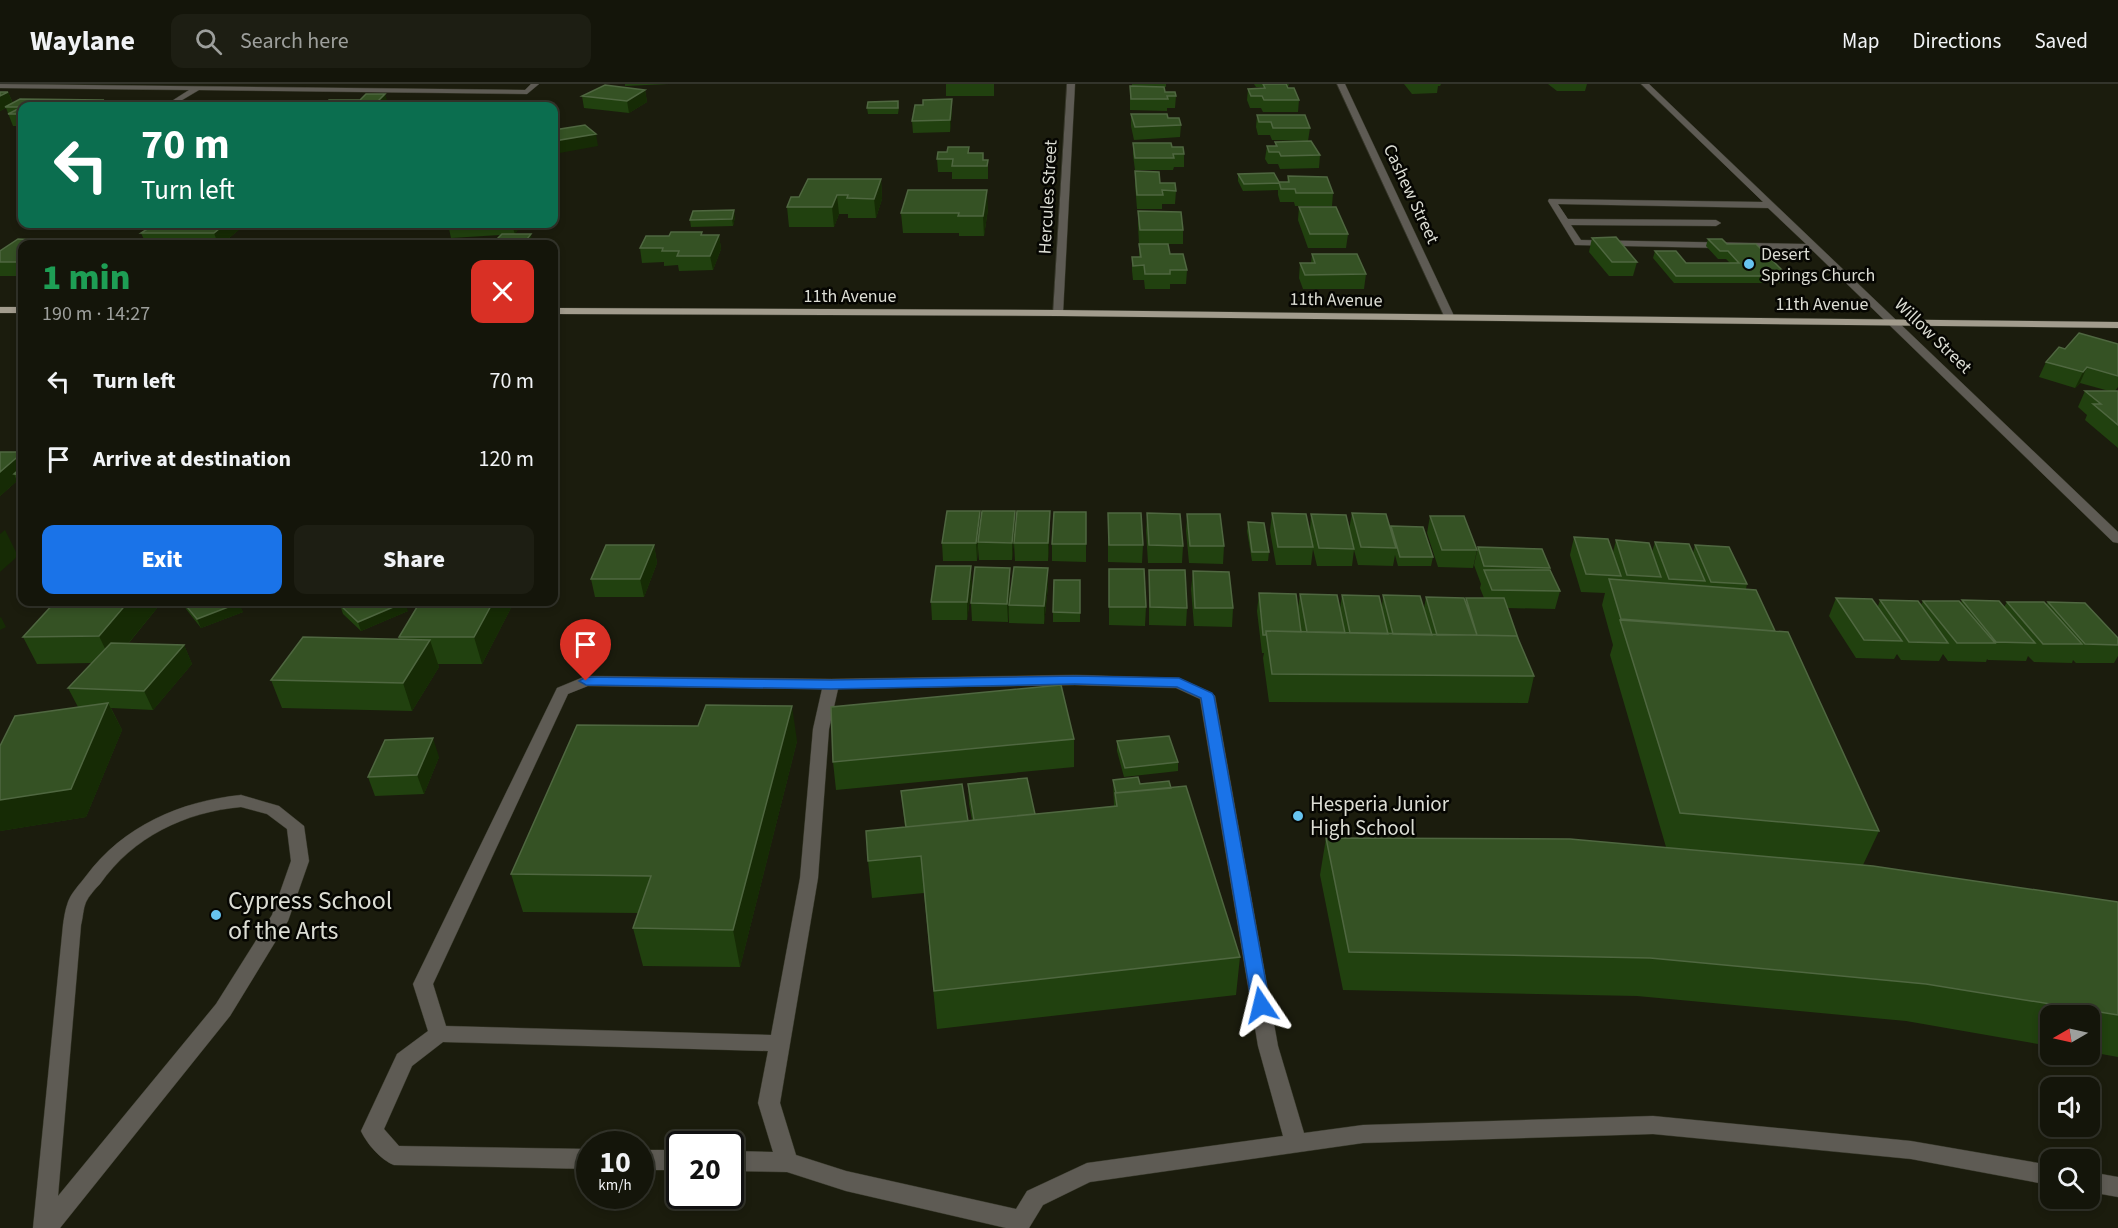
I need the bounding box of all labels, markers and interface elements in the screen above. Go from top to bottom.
search box [171,14,591,68]
text: Waylane [30,21,135,61]
icon: search [192,25,225,58]
text: Search here [240,25,349,57]
text: Map [1842,26,1880,56]
text: Directions [1913,26,2001,56]
text: Saved [2034,26,2088,56]
text: 70 m [141,115,230,175]
icon: left [42,126,120,204]
street label: Hercules Street [1033,139,1063,255]
street label: Cashew Street [1377,140,1445,248]
text: Turn left [141,171,235,210]
place label: Desert Springs Church [1761,242,1875,288]
text: 1 min [42,252,130,303]
marker: Desert Springs Church [1742,257,1756,271]
button: close [471,260,534,323]
street label: 11th Avenue [804,284,896,309]
street label: 11th Avenue [1289,287,1383,313]
street label: 11th Avenue [1776,292,1868,317]
street label: Willow Street [1889,293,1977,379]
text: 190 m · 14:27 [42,300,150,328]
icon: left [42,365,75,398]
text: Turn left [93,365,175,397]
text: 70 m [489,365,534,397]
icon: arrive [42,443,75,476]
text: Arrive at destination [93,443,291,475]
text: 120 m [479,443,534,475]
button: Exit [42,525,282,594]
button: Share [294,525,534,594]
pin [560,619,611,681]
icon: arrive [569,628,602,661]
place label: Hesperia Junior High School [1310,789,1450,843]
marker: Hesperia Junior High School [1291,809,1305,823]
place label: Cypress School of the Arts [228,882,392,949]
marker: Cypress School of the Arts [209,908,223,922]
position arrow [1229,973,1293,1037]
north arrow [2040,1005,2100,1065]
map controls [2040,1005,2100,1209]
button: sound [2040,1077,2100,1137]
speed limit sign: 20 [666,1131,744,1209]
text: 10 [599,1141,631,1184]
button: search [2040,1149,2100,1209]
text: km/h [598,1175,632,1196]

